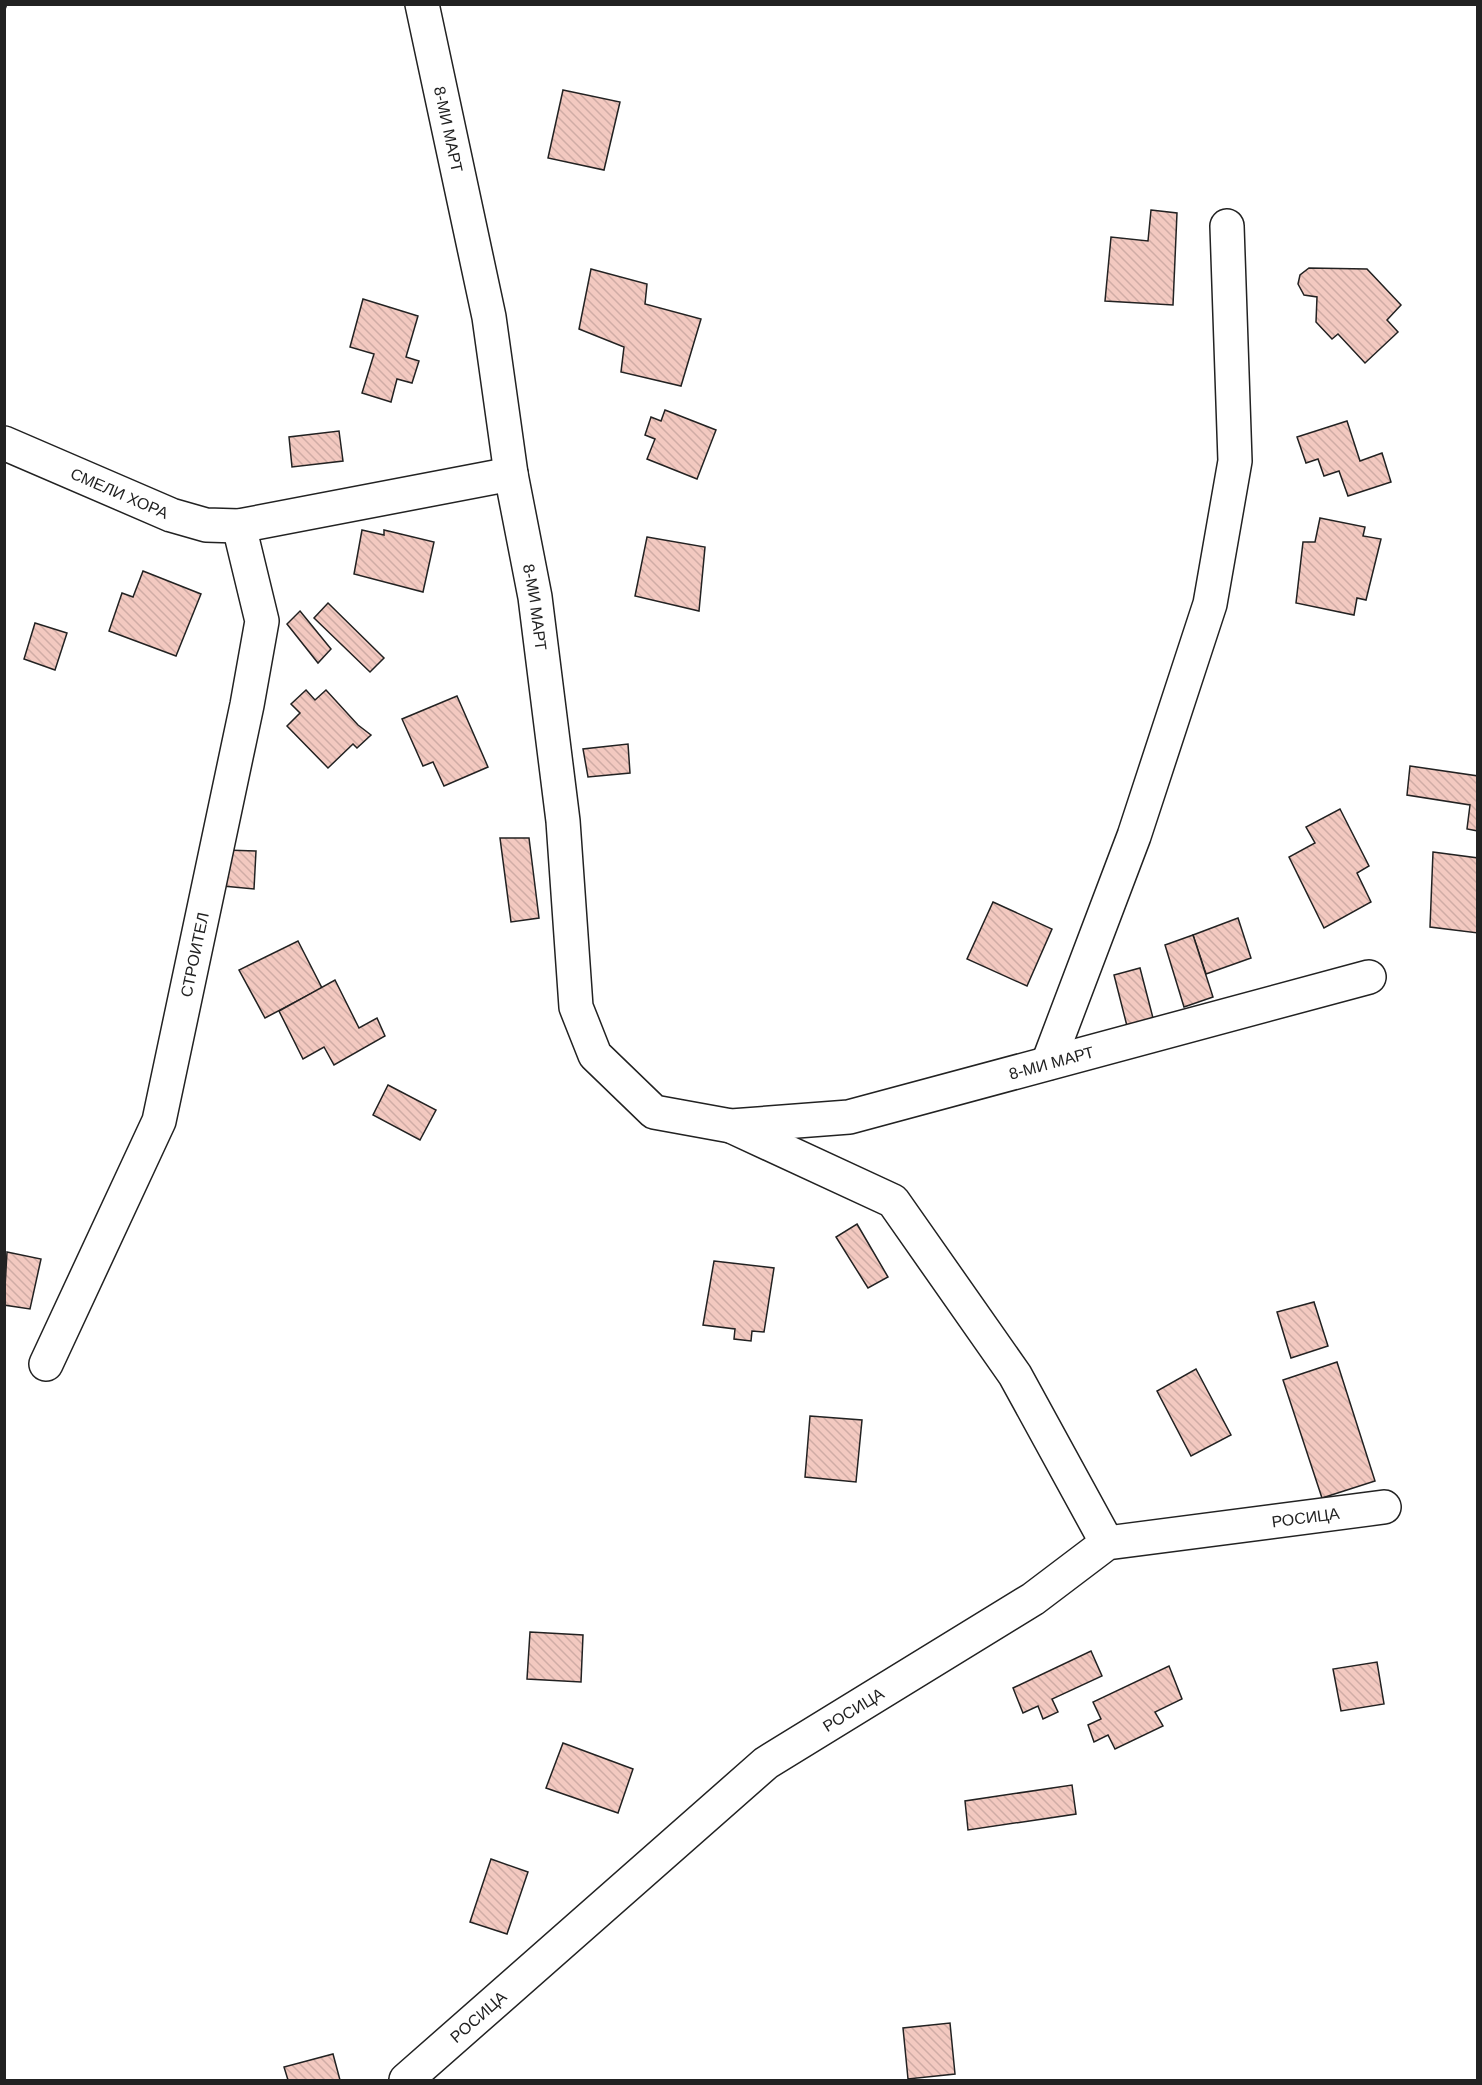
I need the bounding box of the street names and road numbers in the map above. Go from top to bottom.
street label: 8-МИ МАРТ [431,85,466,174]
street label: СМЕЛИ ХОРА [68,464,171,522]
street label: 8-МИ МАРТ [520,562,550,652]
street label: СТРОИТЕЛ [177,911,211,999]
street label: 8-МИ МАРТ [1007,1043,1096,1082]
street label: РОСИЦА [1271,1504,1341,1530]
street label: РОСИЦА [820,1684,887,1735]
street label: РОСИЦА [447,1987,510,2046]

